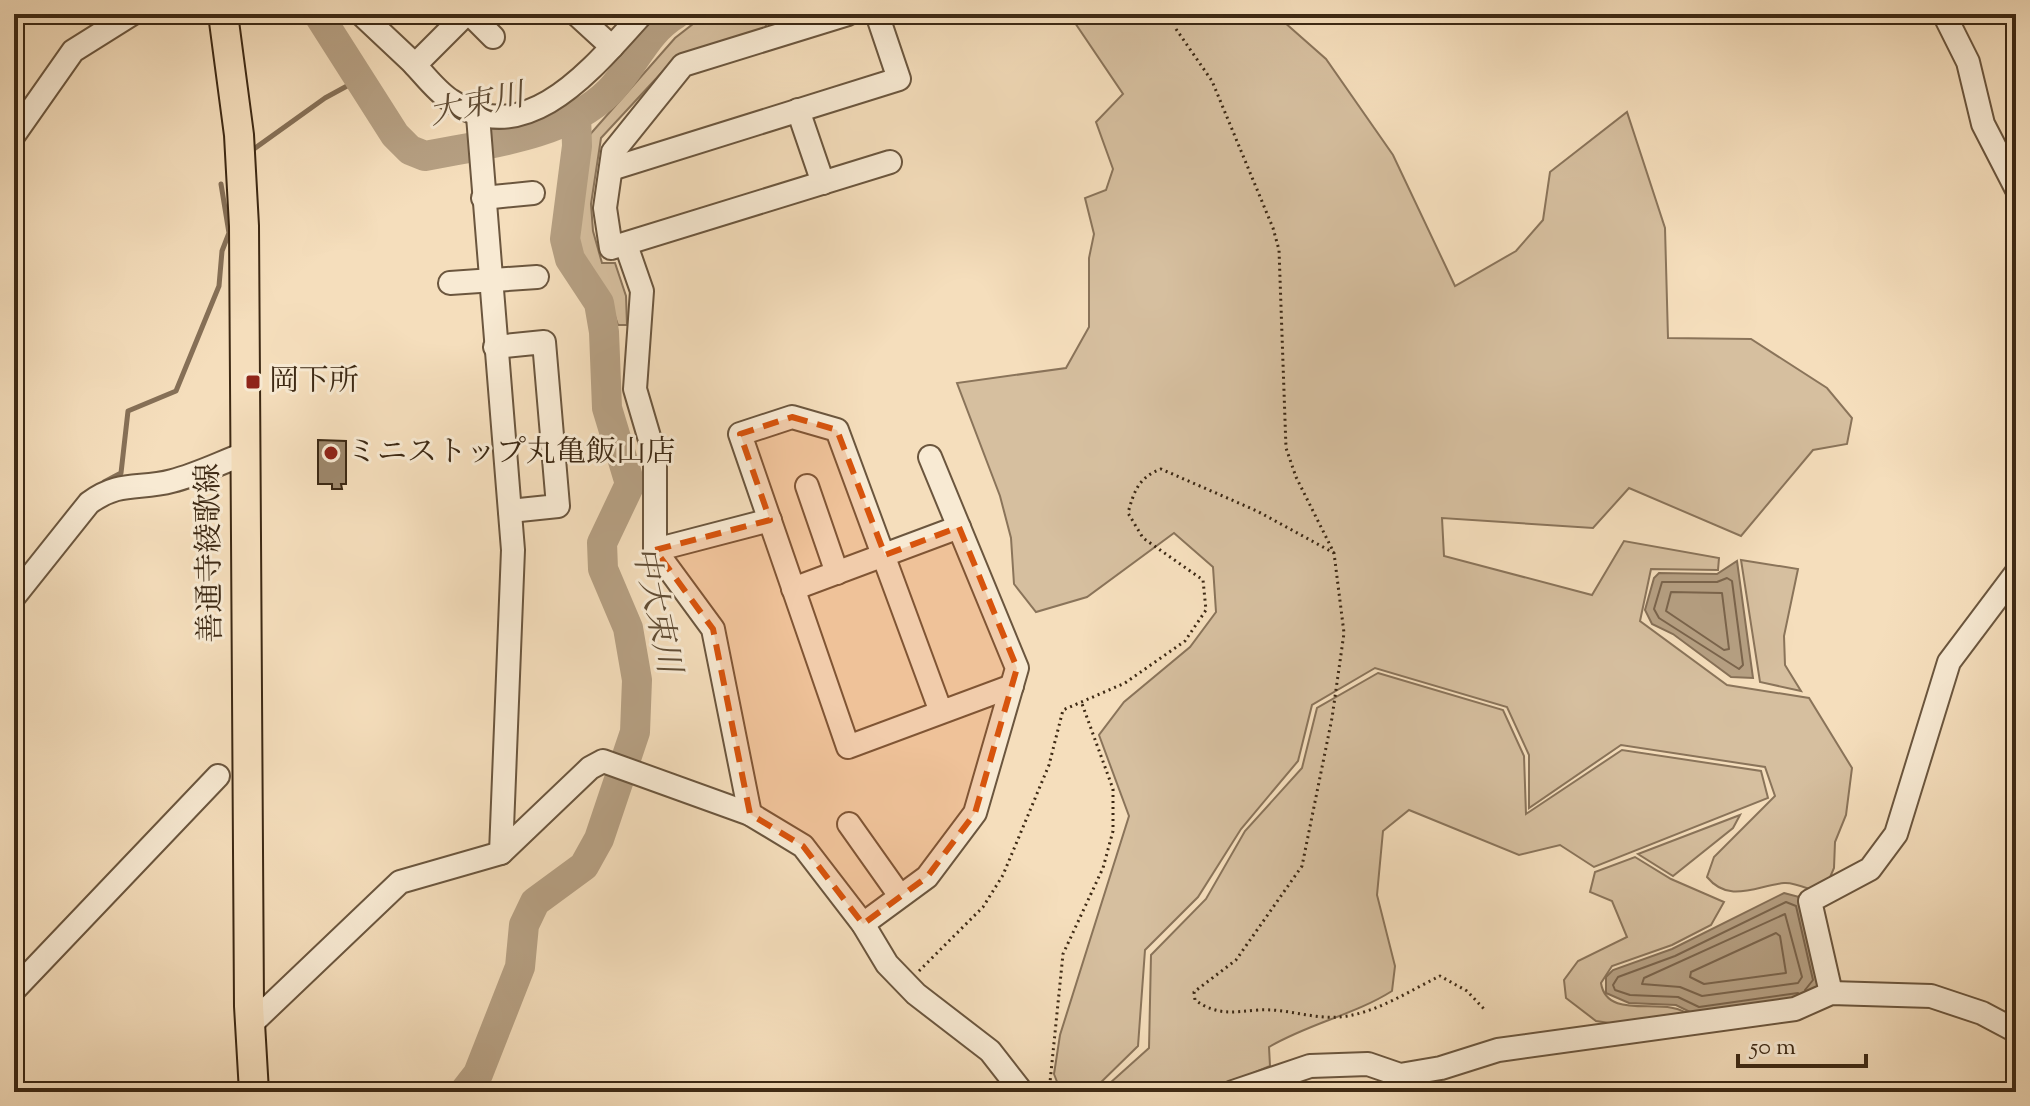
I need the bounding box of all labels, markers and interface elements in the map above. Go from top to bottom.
water label: 大束川 [425,73,532,138]
place label: 岡下所 [269,361,359,404]
marker: 岡下所 [244,373,262,391]
place label: ミニストップ丸亀飯山店 [347,432,676,475]
marker: ミニストップ丸亀飯山店 [322,444,340,462]
street label: 善通寺綾歌線 [188,463,234,643]
water label: 中大束川 [619,543,691,680]
scale bar [1738,1018,1866,1068]
text: 50 m [1748,1031,1796,1065]

